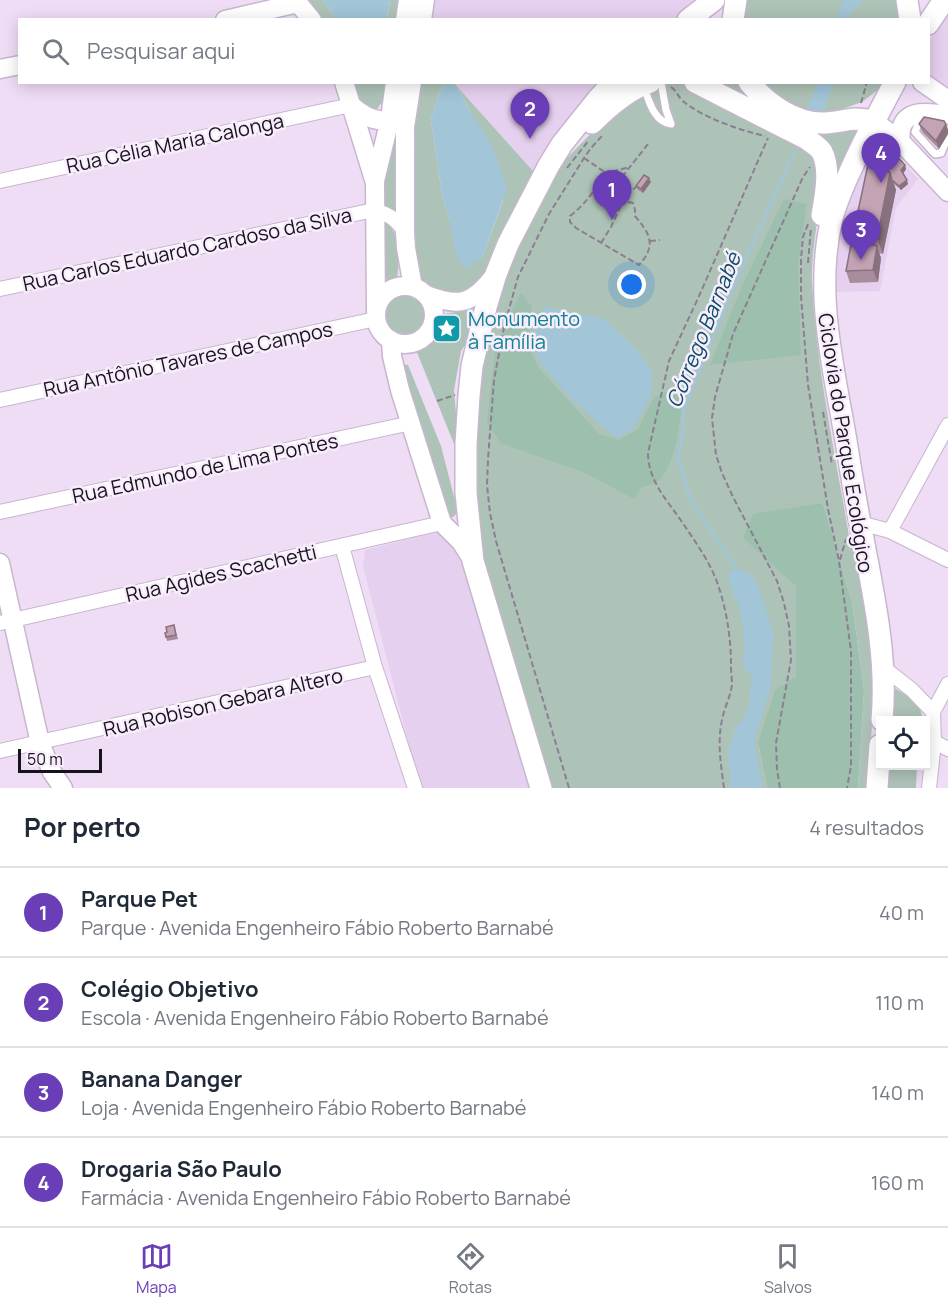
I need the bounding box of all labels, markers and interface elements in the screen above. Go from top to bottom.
search box [18,18,930,84]
icon: search [39,35,72,68]
text: Pesquisar aqui [87,36,235,66]
pin: 2 [510,90,550,139]
street label: Rua Célia Maria Calonga [64,107,286,179]
pin: 4 [862,134,900,183]
pin: 1 [592,170,632,220]
street label: Rua Carlos Eduardo Cardoso da Silva [20,201,354,297]
pin: 3 [842,210,880,260]
water label: Córrego Barnabé [659,247,747,412]
your location [617,270,646,299]
place label: Monumento à Família [468,305,580,355]
street label: Ciclovia do Parque Ecológico [812,311,880,575]
place icon: Monumento à Família [431,313,463,345]
street label: Rua Antônio Tavares de Campos [41,315,335,403]
street label: Rua Edmundo de Lima Pontes [70,427,340,509]
street label: Rua Agides Scachetti [123,538,319,608]
street label: Rua Robison Gebara Altero [101,661,346,743]
map controls [876,716,930,770]
button: locate [876,716,930,770]
scale bar [18,746,102,774]
text: 50 m [27,748,63,770]
text: Por perto [24,809,141,845]
text: 4 resultados [809,814,924,841]
text: Parque Pet [81,884,198,914]
text: 1 [39,899,48,926]
text: 40 m [879,899,924,926]
text: Parque · Avenida Engenheiro Fábio Roberto Barnabé [81,914,554,941]
text: Colégio Objetivo [81,974,259,1004]
text: 2 [38,989,49,1016]
text: 110 m [875,989,924,1016]
text: Escola · Avenida Engenheiro Fábio Roberto Barnabé [81,1004,549,1031]
text: Banana Danger [81,1064,242,1094]
text: 3 [38,1079,49,1106]
text: 140 m [871,1079,924,1106]
text: Loja · Avenida Engenheiro Fábio Roberto Barnabé [81,1094,527,1121]
text: Drogaria São Paulo [81,1154,282,1184]
text: 4 [37,1169,50,1196]
text: 160 m [871,1169,924,1196]
text: Farmácia · Avenida Engenheiro Fábio Roberto Barnabé [81,1184,571,1211]
tab: Mapa [136,1240,177,1298]
tab: Rotas [449,1240,492,1298]
tab: Salvos [764,1240,812,1298]

